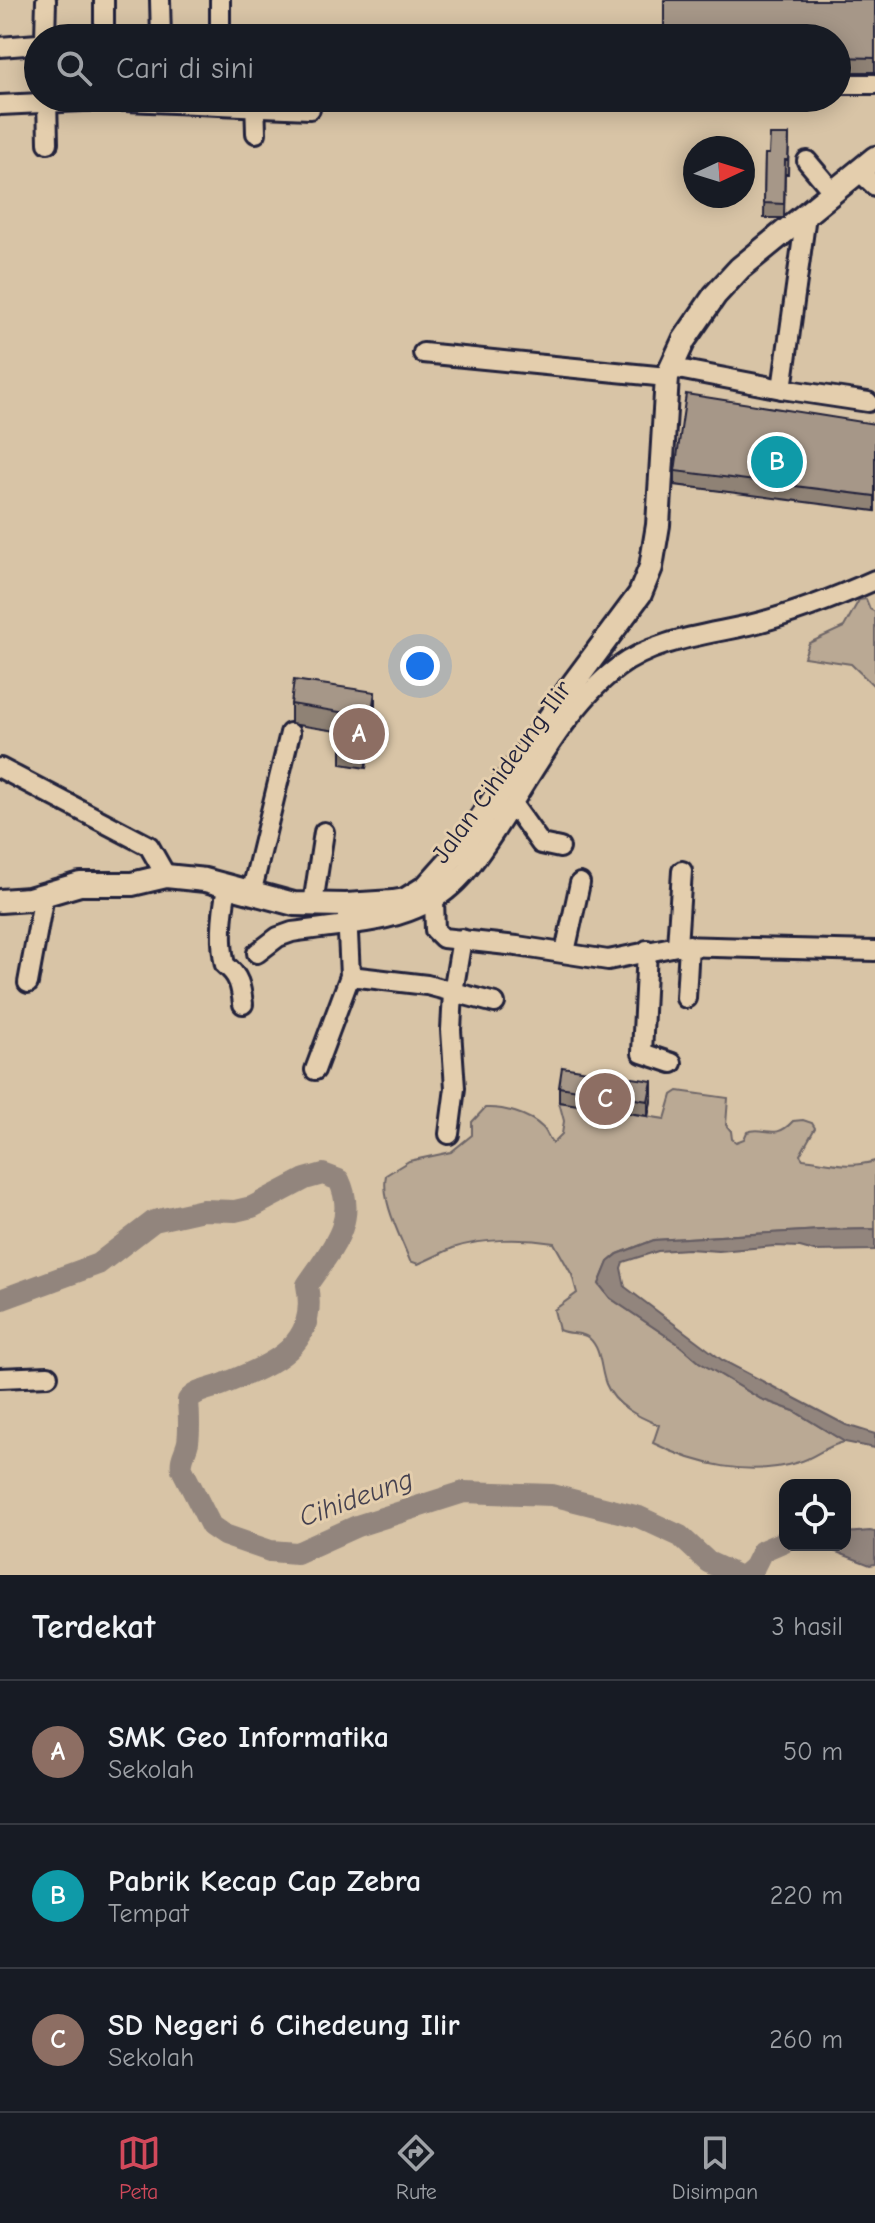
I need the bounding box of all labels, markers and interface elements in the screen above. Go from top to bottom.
search box [24,24,851,112]
icon: search [52,46,96,90]
text: Cari di sini [116,51,254,86]
north arrow [683,136,755,208]
pin: B [751,432,803,492]
your location [400,646,440,686]
street label: Jalan Cihideung Ilir [426,674,579,869]
pin: A [333,704,385,764]
pin: C [579,1069,631,1129]
water label: Cihideung [295,1463,417,1533]
map controls [779,1479,851,1551]
button: locate [779,1479,851,1551]
text: Terdekat [32,1607,155,1647]
text: 3 hasil [771,1612,843,1642]
text: SMK Geo Informatika [108,1720,389,1755]
text: A [51,1737,65,1767]
text: 50 m [783,1737,843,1767]
text: Sekolah [108,1755,194,1785]
text: Pabrik Kecap Cap Zebra [108,1864,421,1899]
text: B [50,1881,66,1911]
text: 220 m [770,1881,843,1911]
text: Tempat [108,1899,189,1929]
text: SD Negeri 6 Cihedeung Ilir [108,2008,459,2043]
text: C [50,2025,66,2055]
text: 260 m [769,2025,843,2055]
text: Sekolah [108,2043,194,2073]
tab: Peta [117,2131,161,2205]
tab: Rute [394,2131,438,2205]
tab: Disimpan [672,2131,758,2205]

